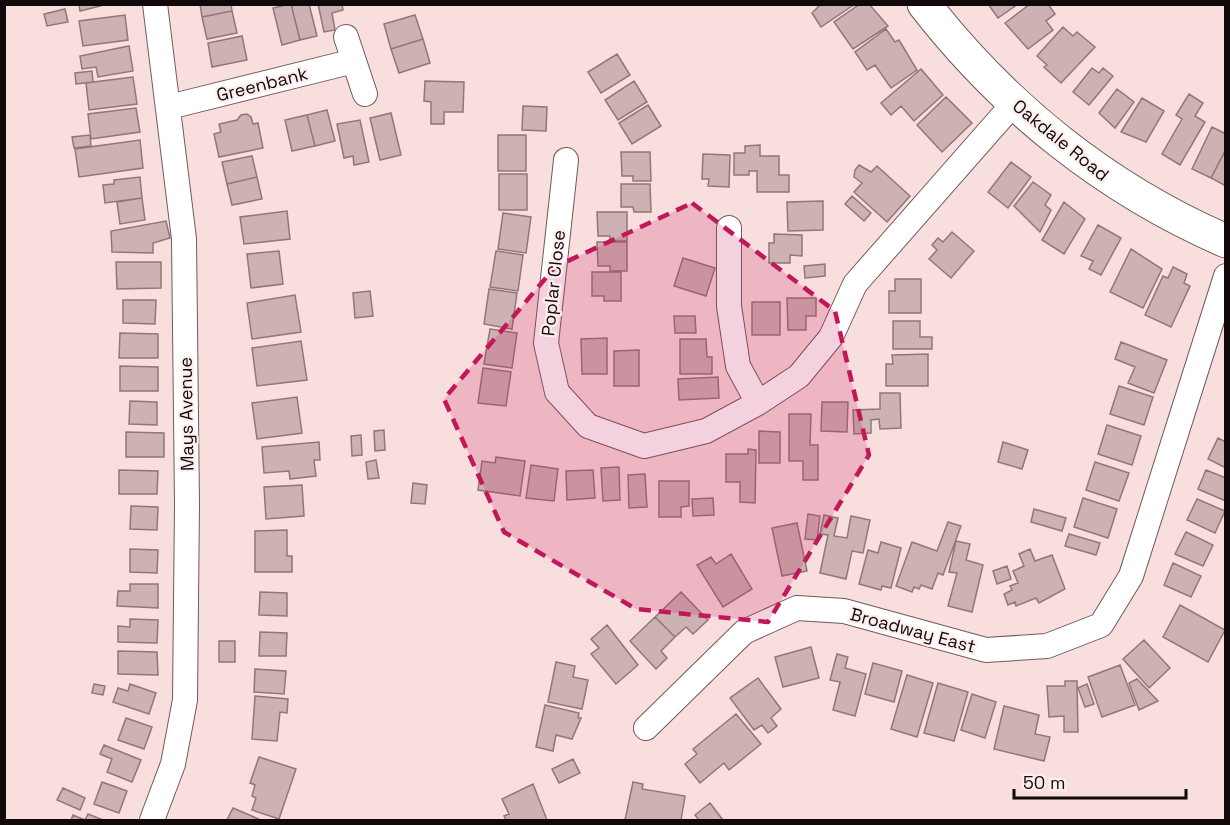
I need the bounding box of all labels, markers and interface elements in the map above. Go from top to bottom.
street label: Greenbank [214,61,310,106]
street label: Oakdale Road [1008,94,1114,186]
street label: Poplar Close [536,229,570,337]
street label: Mays Avenue [174,357,198,471]
street label: Broadway East [848,602,978,658]
scale bar [1014,762,1186,800]
text: 50 m [1023,771,1065,794]

